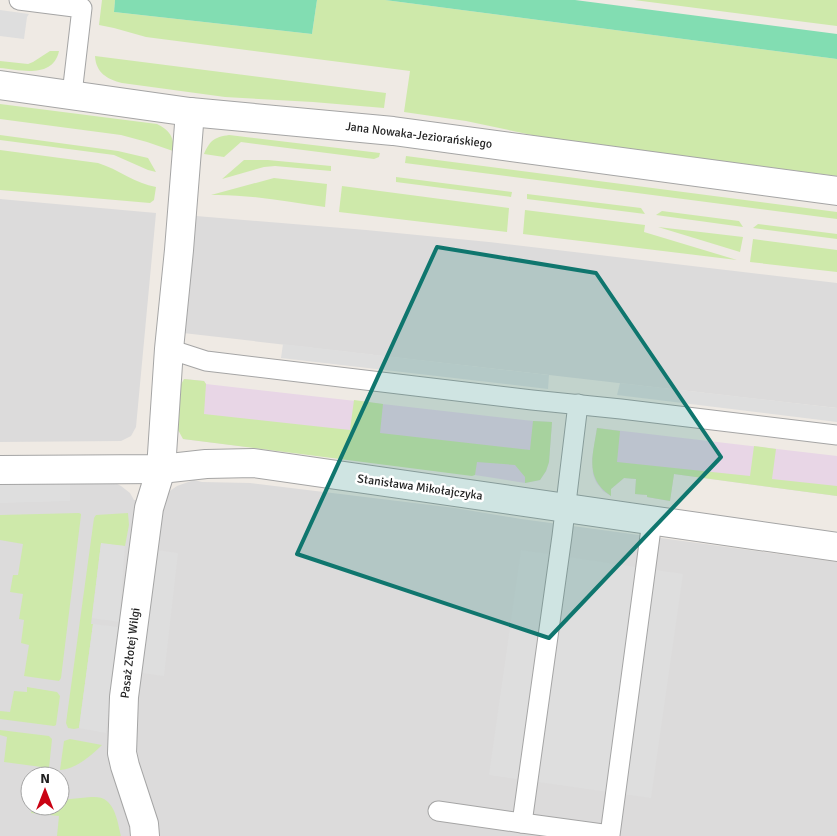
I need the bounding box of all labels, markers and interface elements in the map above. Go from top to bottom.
street label: Jana Nowaka-Jeziorańskiego [345,119,493,152]
street label: Stanisława Mikołajczyka [356,471,484,504]
street label: Pasaż Złotej Wilgi [117,607,144,699]
north arrow [20,766,70,816]
text: N [40,770,50,787]

